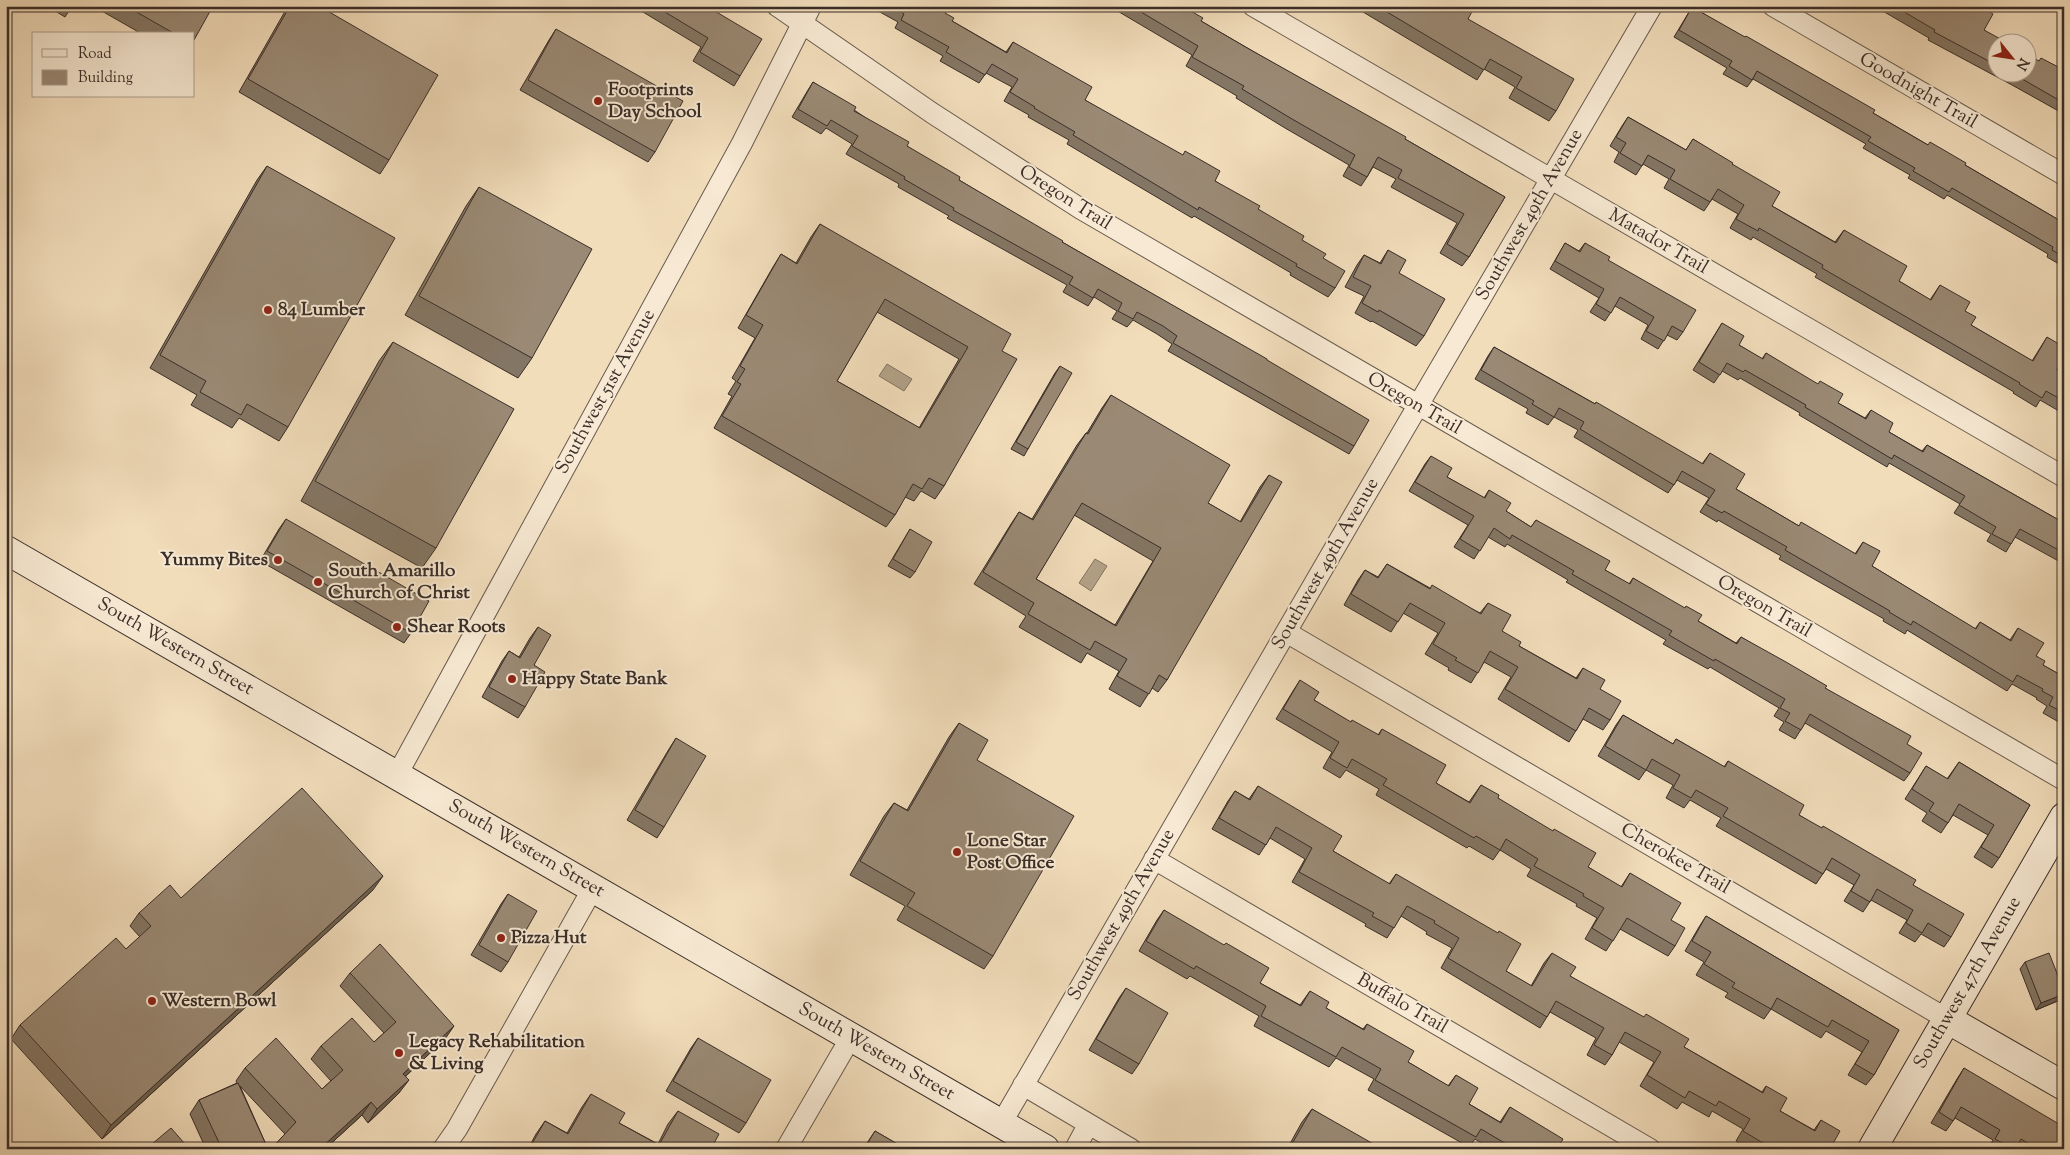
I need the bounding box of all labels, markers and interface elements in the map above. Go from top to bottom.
legend [32,32,195,98]
north arrow [1988,32,2038,82]
text: Road [78,44,112,65]
street label: Goodnight Trail [1854,46,1982,136]
text: N [2010,54,2033,73]
text: Building [78,68,133,89]
place label: Footprints Day School [608,77,703,126]
marker: Footprints Day School [592,95,604,107]
street label: Southwest 49th Avenue [1470,124,1590,306]
street label: Oregon Trail [1013,159,1117,237]
street label: Matador Trail [1603,202,1713,282]
place label: 84 Lumber [278,297,366,324]
marker: 84 Lumber [262,304,274,316]
street label: Southwest 51st Avenue [549,304,663,479]
street label: Oregon Trail [1362,366,1466,442]
street label: Southwest 49th Avenue [1266,473,1386,655]
place label: Yummy Bites [160,547,269,574]
marker: Yummy Bites [272,554,284,566]
place label: South Amarillo Church of Christ [328,558,470,607]
street label: Oregon Trail [1712,569,1816,645]
marker: South Amarillo Church of Christ [312,576,324,588]
street label: South Western Street [92,591,259,703]
place label: Shear Roots [407,614,506,641]
marker: Shear Roots [391,621,403,633]
place label: Happy State Bank [522,666,668,693]
marker: Happy State Bank [506,673,518,685]
street label: South Western Street [443,793,610,905]
street label: Cherokee Trail [1615,817,1735,901]
street label: Southwest 49th Avenue [1062,824,1182,1006]
place label: Lone Star Post Office [967,828,1054,877]
marker: Lone Star Post Office [951,846,963,858]
street label: Southwest 47th Avenue [1908,892,2028,1074]
place label: Pizza Hut [511,925,587,952]
marker: Pizza Hut [495,932,507,944]
street label: Buffalo Trail [1352,967,1452,1041]
place label: Western Bowl [162,988,277,1015]
marker: Western Bowl [146,995,158,1007]
street label: South Western Street [793,996,960,1108]
place label: Legacy Rehabilitation & Living [409,1029,586,1078]
marker: Legacy Rehabilitation & Living [393,1047,405,1059]

